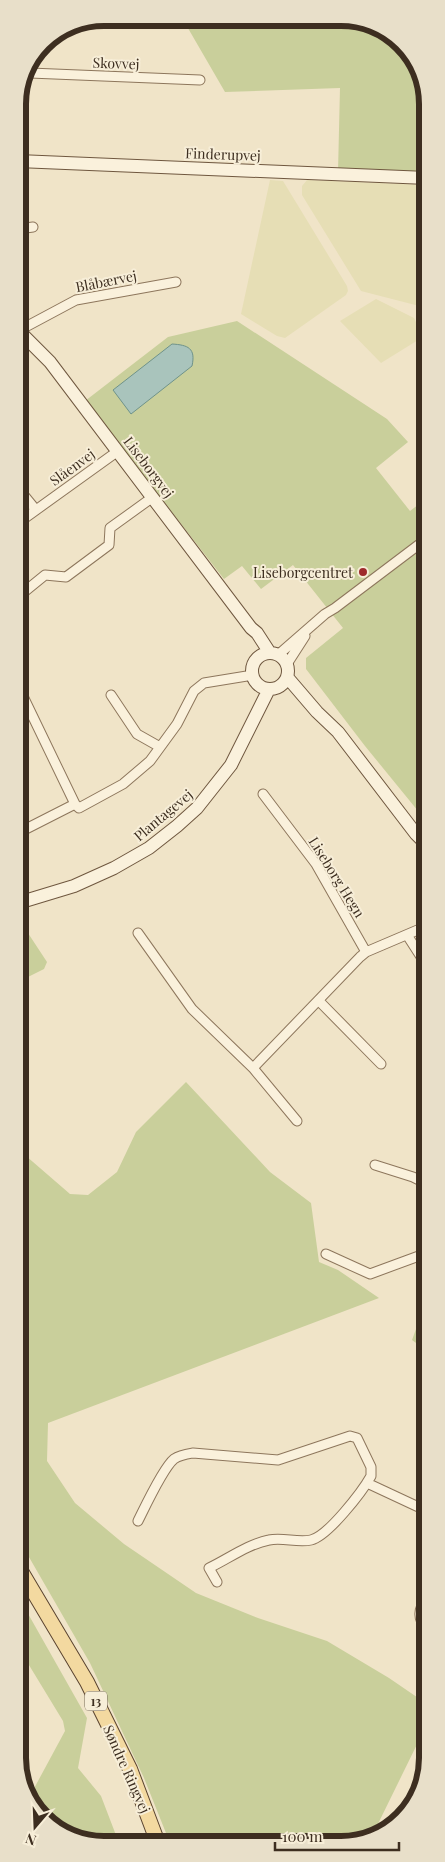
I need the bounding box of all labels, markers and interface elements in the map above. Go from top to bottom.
street label: Skovvej [92,53,140,73]
street label: Finderupvej [185,143,261,165]
street label: Blåbærvej [74,266,138,296]
street label: Liseborgvej [120,432,178,502]
street label: Slåenvej [46,444,98,490]
place label: Liseborgcentret [253,563,354,582]
marker: Liseborgcentret [357,566,369,578]
street label: Plantagevej [130,785,196,845]
street label: Liseborg Hegn [305,833,370,921]
road number: 13 [85,1692,107,1710]
street label: Søndre Ringvej [99,1722,155,1816]
north arrow [10,1802,60,1852]
scale bar [275,1820,399,1852]
text: 100 m [282,1826,323,1846]
text: N [23,1829,38,1850]

